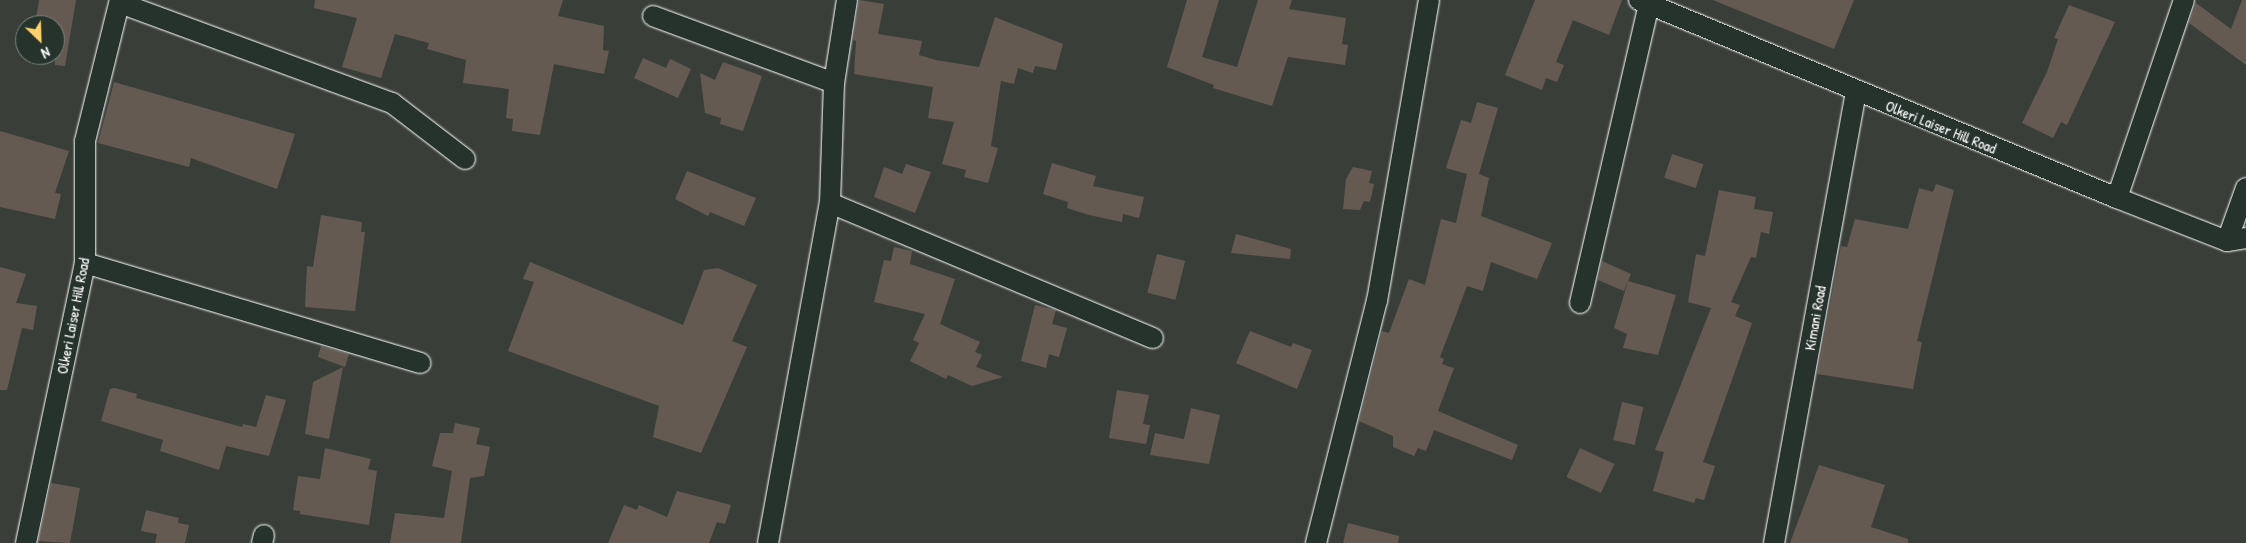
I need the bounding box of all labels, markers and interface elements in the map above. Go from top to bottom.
north arrow [15,15,65,65]
text: N [39,43,53,63]
street label: Olkeri Laiser Hill Road [1883,97,1999,157]
street label: Olkeri Laiser Hill Road [53,256,93,376]
street label: Kimani Road [1800,284,1830,352]

